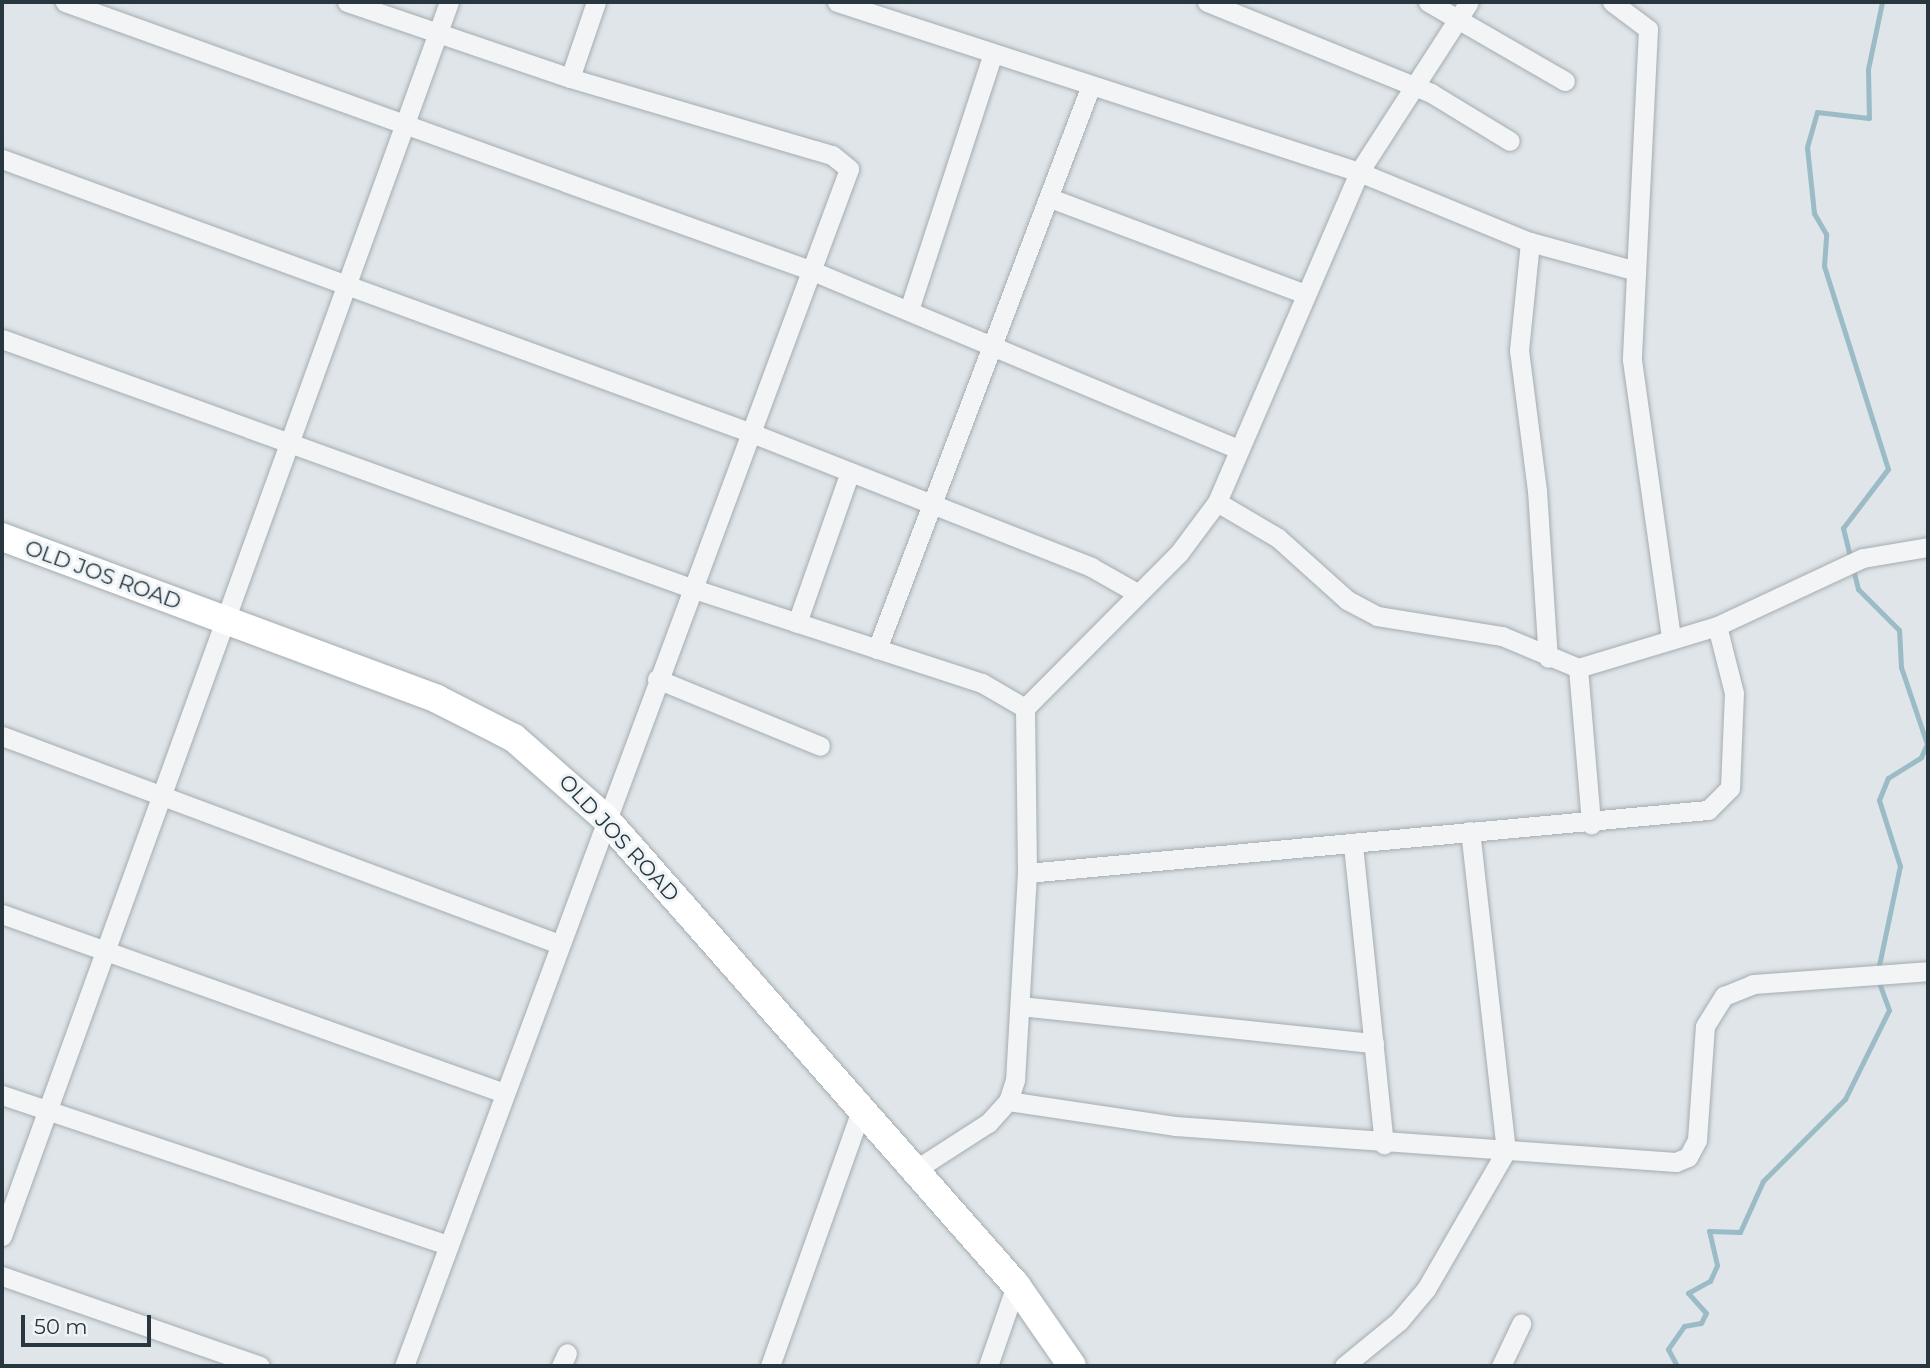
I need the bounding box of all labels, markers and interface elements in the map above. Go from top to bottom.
street label: OLD JOS ROAD [21,535,185,615]
street label: OLD JOS ROAD [554,769,684,907]
scale bar [24,1302,154,1346]
text: 50 m [34,1314,88,1339]

